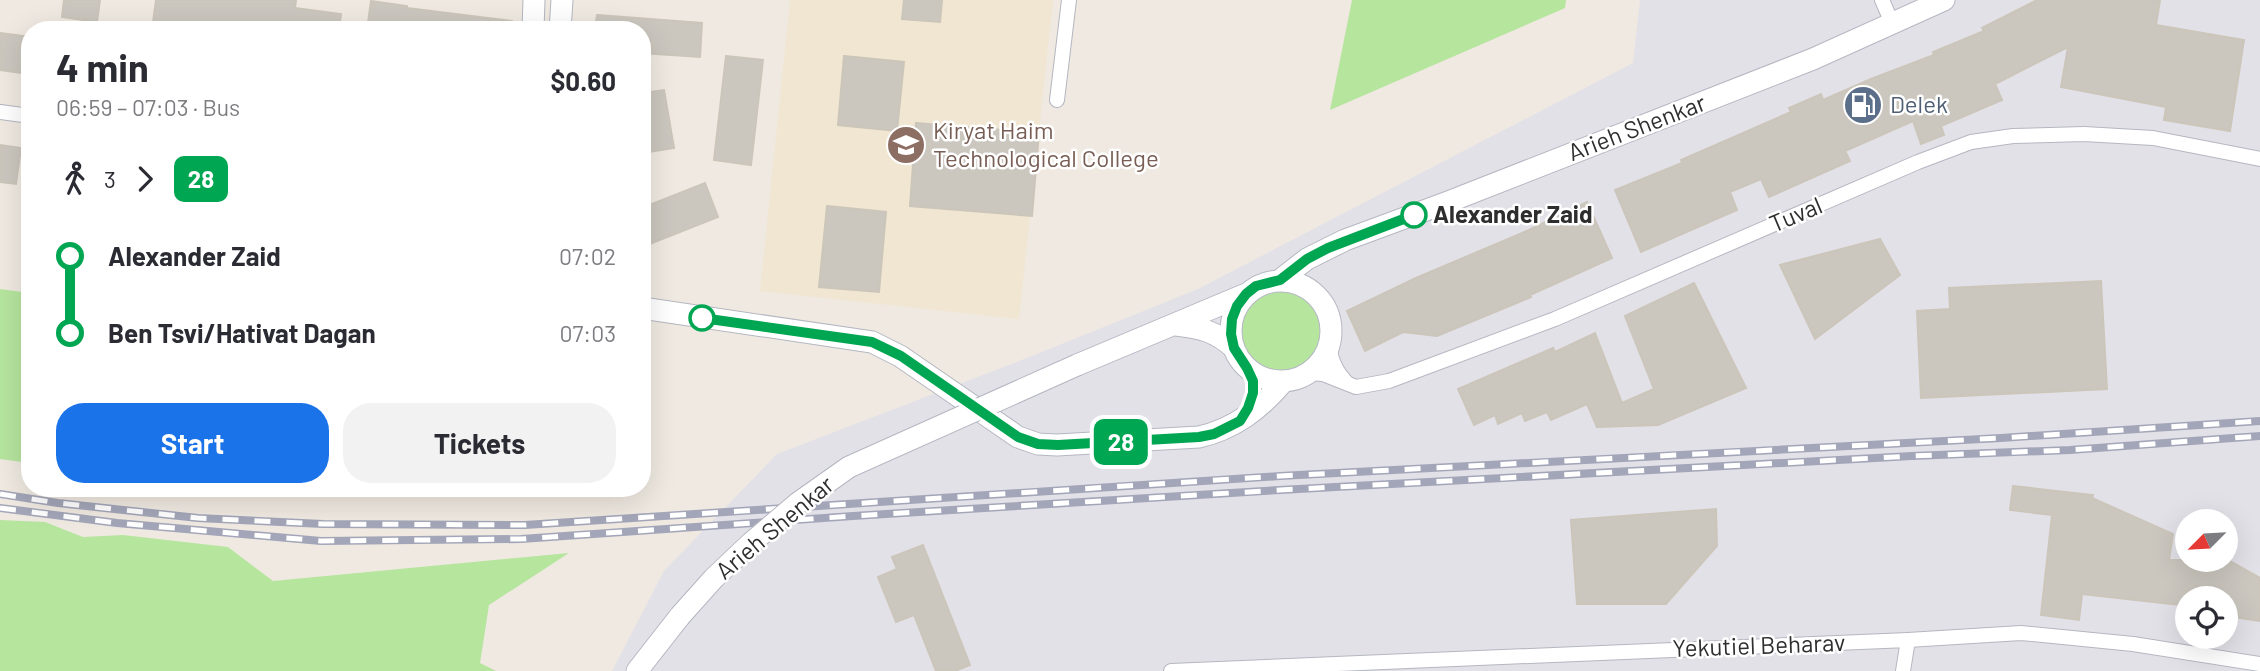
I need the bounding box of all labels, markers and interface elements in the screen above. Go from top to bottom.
text: 4 min [56,44,149,90]
text: $0.60 [551,65,616,96]
fuel station icon: Delek [1842,84,1884,126]
street label: Arieh Shenkar [1563,87,1710,166]
place label: Delek [1890,89,1948,118]
text: 06:59 – 07:03 · Bus [56,93,240,121]
place label: Kiryat Haim Technological College [933,115,1159,172]
school or university icon: Kiryat Haim Technological College [885,124,927,166]
icon: walk [56,160,94,198]
icon: forward [126,160,164,198]
text: 28 [188,164,214,193]
text: 3 [104,165,116,193]
street label: Tuval [1765,190,1826,238]
place label: Alexander Zaid [1433,199,1593,228]
marker: Alexander Zaid [1401,202,1427,228]
text: Alexander Zaid [108,240,281,271]
text: 07:02 [559,242,616,270]
unlabelled marker [689,305,715,331]
text: Ben Tsvi/Hativat Dagan [108,317,376,348]
text: 07:03 [559,319,616,347]
button: Start [56,403,329,483]
button: Tickets [343,403,616,483]
line badge: 28 [1090,419,1152,465]
text: 28 [1108,427,1134,456]
street label: Arieh Shenkar [709,469,839,585]
north arrow [2175,509,2238,572]
map controls [2175,509,2238,649]
button: locate [2175,586,2238,649]
street label: Yekutiel Beharav [1672,627,1846,662]

